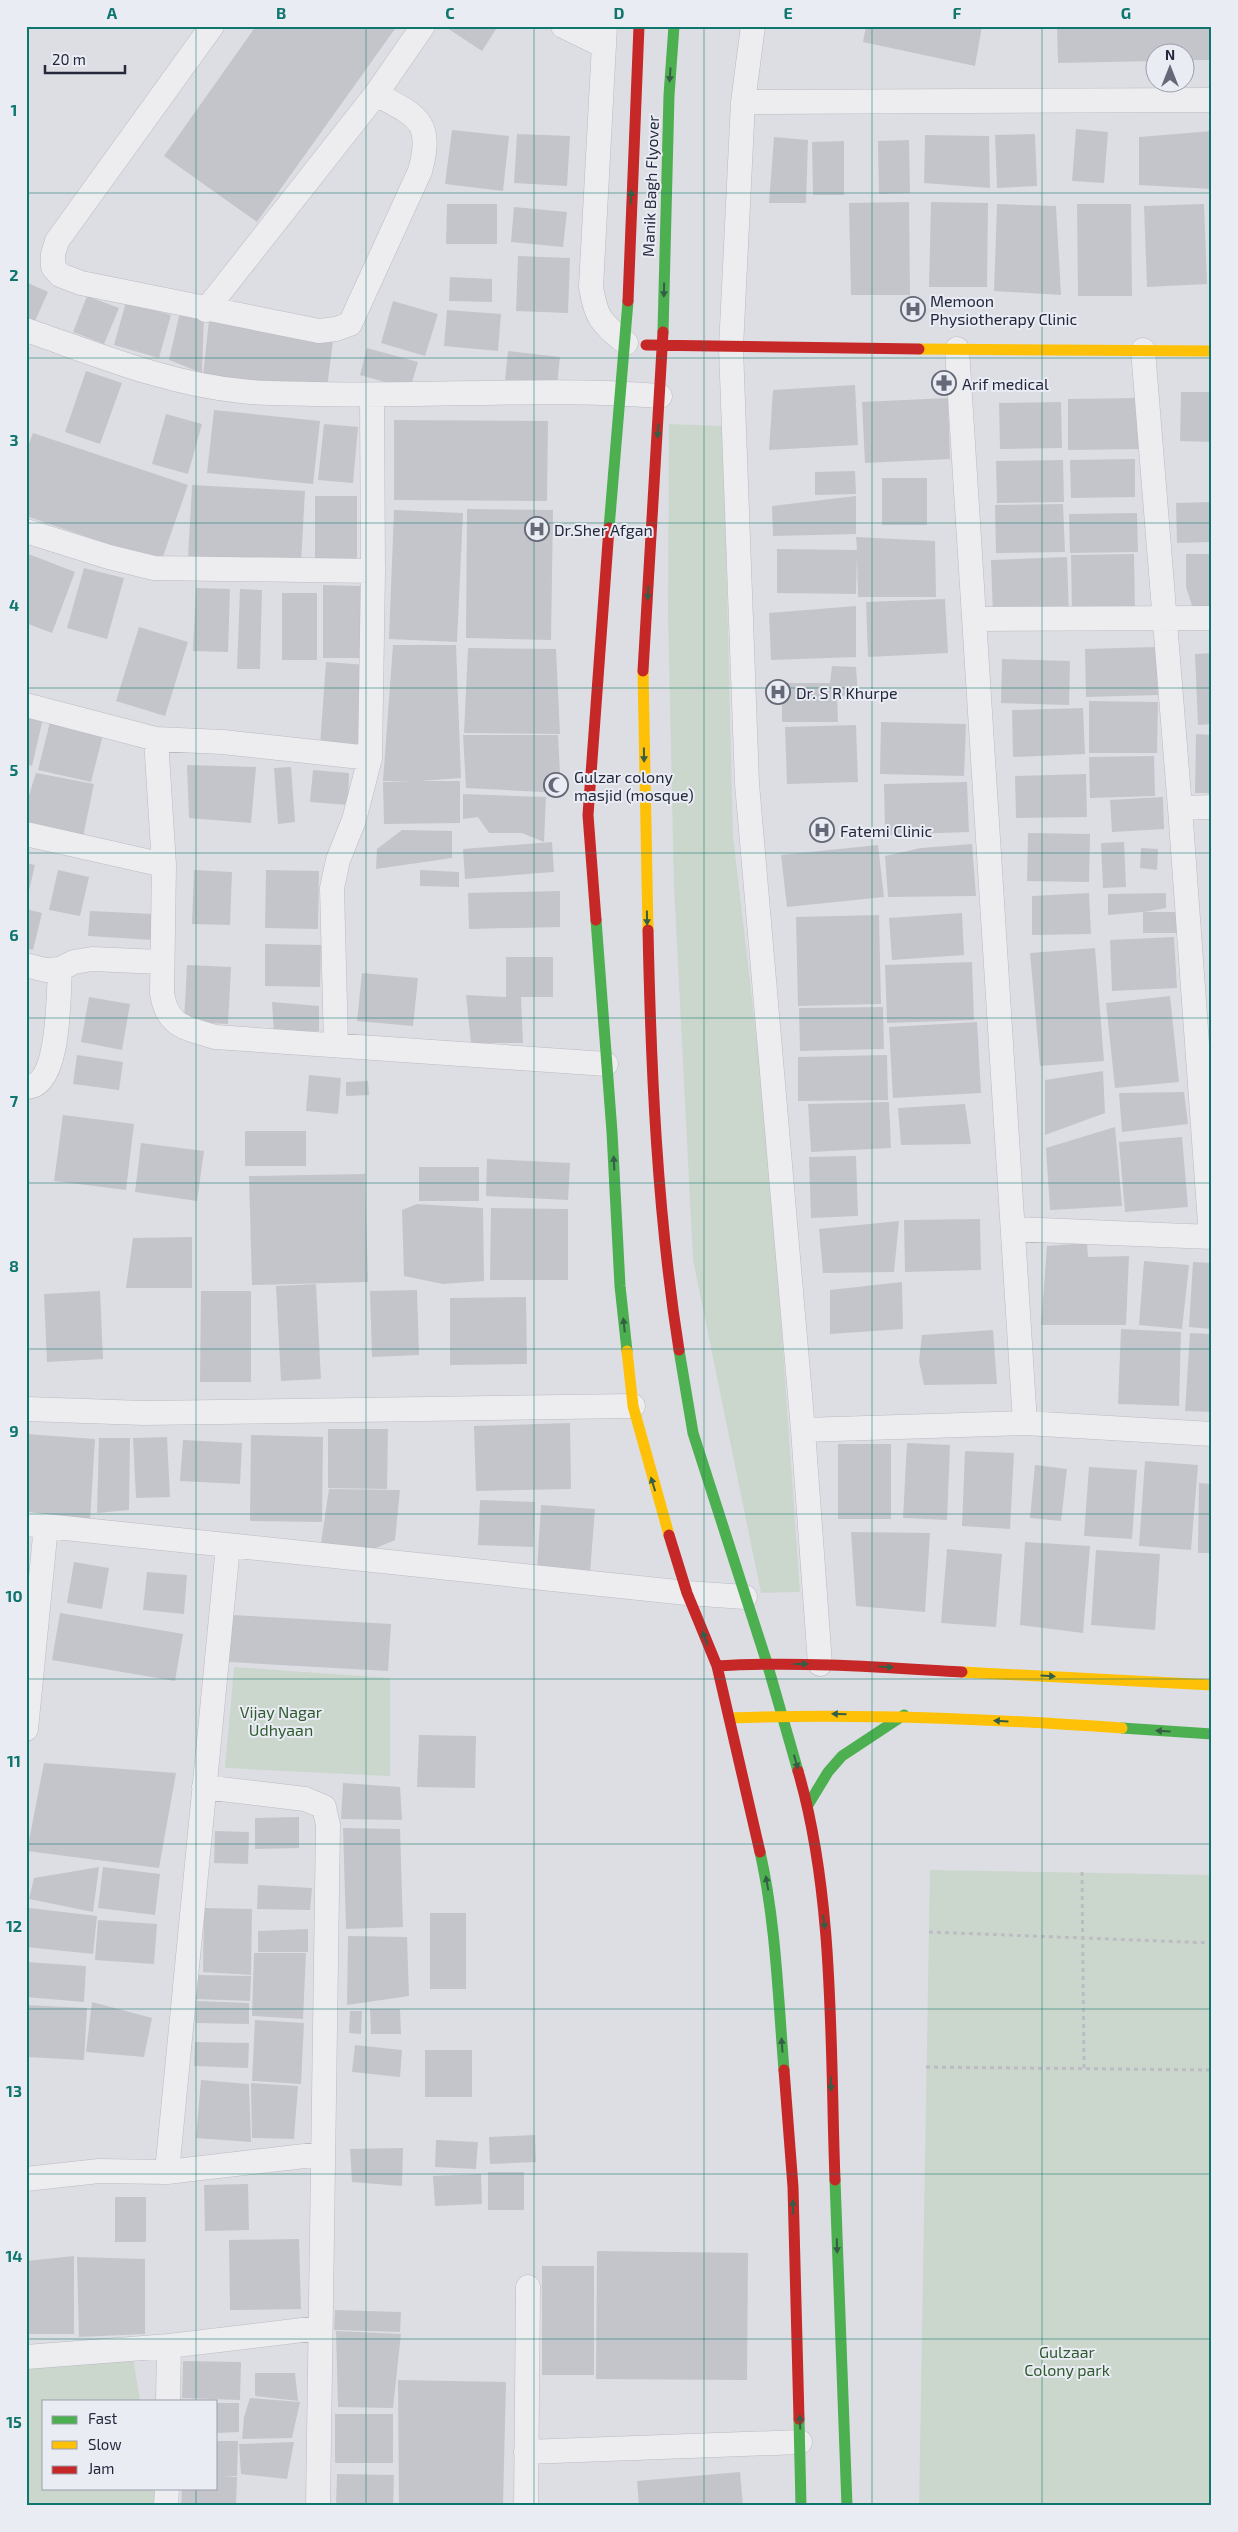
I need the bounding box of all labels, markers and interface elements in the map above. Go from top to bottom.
text: A [107,3,118,22]
text: B [276,3,286,22]
text: C [445,3,455,22]
text: D [614,3,625,22]
text: E [783,3,793,22]
text: F [953,3,962,22]
text: G [1121,3,1131,22]
scale bar [45,42,125,74]
north arrow [1146,42,1196,92]
text: N [1165,46,1175,63]
text: 20 m [52,50,86,68]
one-way arrow [666,67,674,83]
text: 1 [11,100,17,119]
street label: Manik Bagh Flyover [638,114,662,257]
one-way arrow [627,188,635,204]
text: 2 [9,265,19,284]
one-way arrow [660,282,668,298]
place label: Memoon Physiotherapy Clinic [930,291,1078,328]
hospital icon: Memoon Physiotherapy Clinic [900,296,926,322]
pharmacy icon: Arif medical [931,370,957,396]
place label: Arif medical [962,374,1049,393]
one-way arrow [654,423,662,439]
text: 3 [9,430,19,449]
hospital icon: Dr.Sher Afgan [524,516,550,542]
place label: Dr.Sher Afgan [554,520,653,539]
one-way arrow [643,585,651,601]
text: 4 [9,595,19,614]
hospital icon: Dr. S R Khurpe [765,679,791,705]
place label: Dr. S R Khurpe [796,683,898,702]
one-way arrow [640,747,648,763]
text: 5 [10,760,19,779]
place label: Gulzar colony masjid (mosque) [574,767,694,805]
mosque icon: Gulzar colony masjid (mosque) [543,772,569,798]
hospital icon: Fatemi Clinic [809,817,835,843]
place label: Fatemi Clinic [840,821,932,840]
one-way arrow [643,910,651,926]
text: 6 [9,925,19,944]
text: 7 [10,1091,19,1110]
one-way arrow [609,1155,617,1171]
text: 8 [9,1256,19,1275]
one-way arrow [620,1317,628,1333]
text: 9 [9,1421,19,1440]
one-way arrow [649,1477,657,1492]
text: 10 [5,1586,23,1605]
one-way arrow [701,1631,709,1645]
one-way arrow [793,1660,809,1668]
one-way arrow [878,1664,894,1672]
one-way arrow [1041,1672,1057,1680]
park label: Vijay Nagar Udhyaan [240,1702,323,1739]
one-way arrow [830,1710,846,1718]
one-way arrow [993,1716,1009,1724]
one-way arrow [1155,1726,1171,1734]
text: 11 [7,1751,21,1770]
one-way arrow [792,1754,800,1769]
one-way arrow [762,1875,770,1891]
one-way arrow [820,1914,828,1930]
text: 12 [6,1916,22,1935]
one-way arrow [777,2037,785,2053]
one-way arrow [828,2076,836,2092]
text: 13 [6,2081,22,2100]
one-way arrow [789,2199,797,2215]
one-way arrow [834,2239,842,2255]
text: 14 [5,2246,23,2265]
park label: Gulzaar Colony park [1024,2342,1110,2379]
legend [42,2400,218,2490]
text: Fast [88,2409,118,2427]
text: 15 [6,2412,22,2431]
one-way arrow [795,2414,803,2430]
text: Slow [88,2435,122,2453]
text: Jam [88,2459,114,2477]

